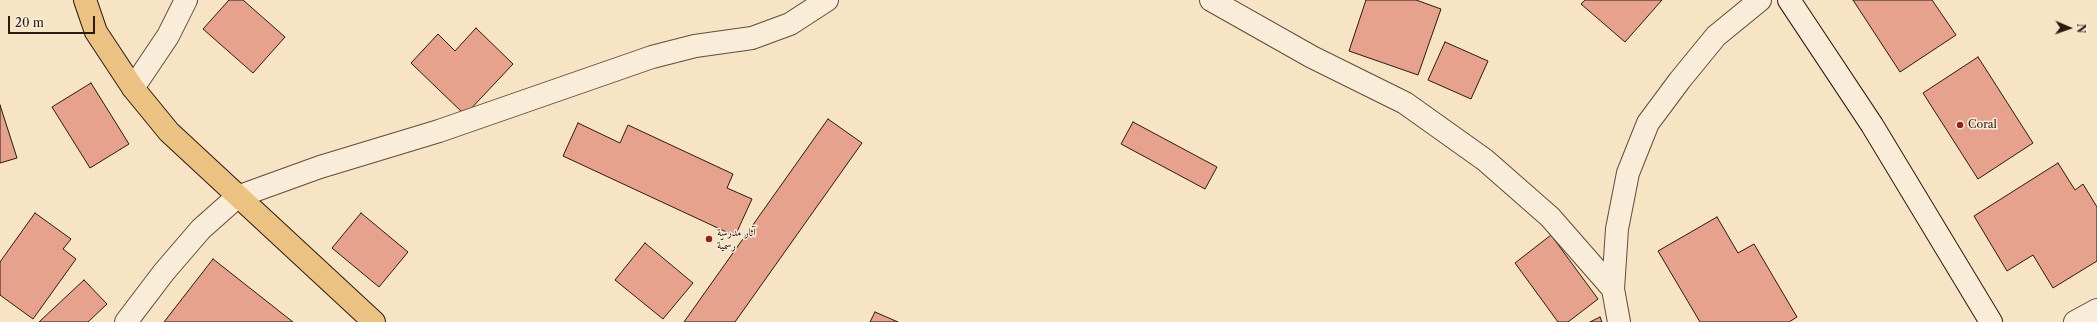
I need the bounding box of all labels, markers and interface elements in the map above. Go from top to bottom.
scale bar [10,8,97,34]
north arrow [2049,8,2089,48]
text: 20 m [15,15,44,30]
text: N [2074,23,2088,33]
place label: Coral [1968,118,1997,132]
marker: Coral [1955,120,1965,130]
place label: آثار مدرسة رسميّة [717,226,756,252]
marker: آثار مدرسة رسميّة [704,234,714,244]

